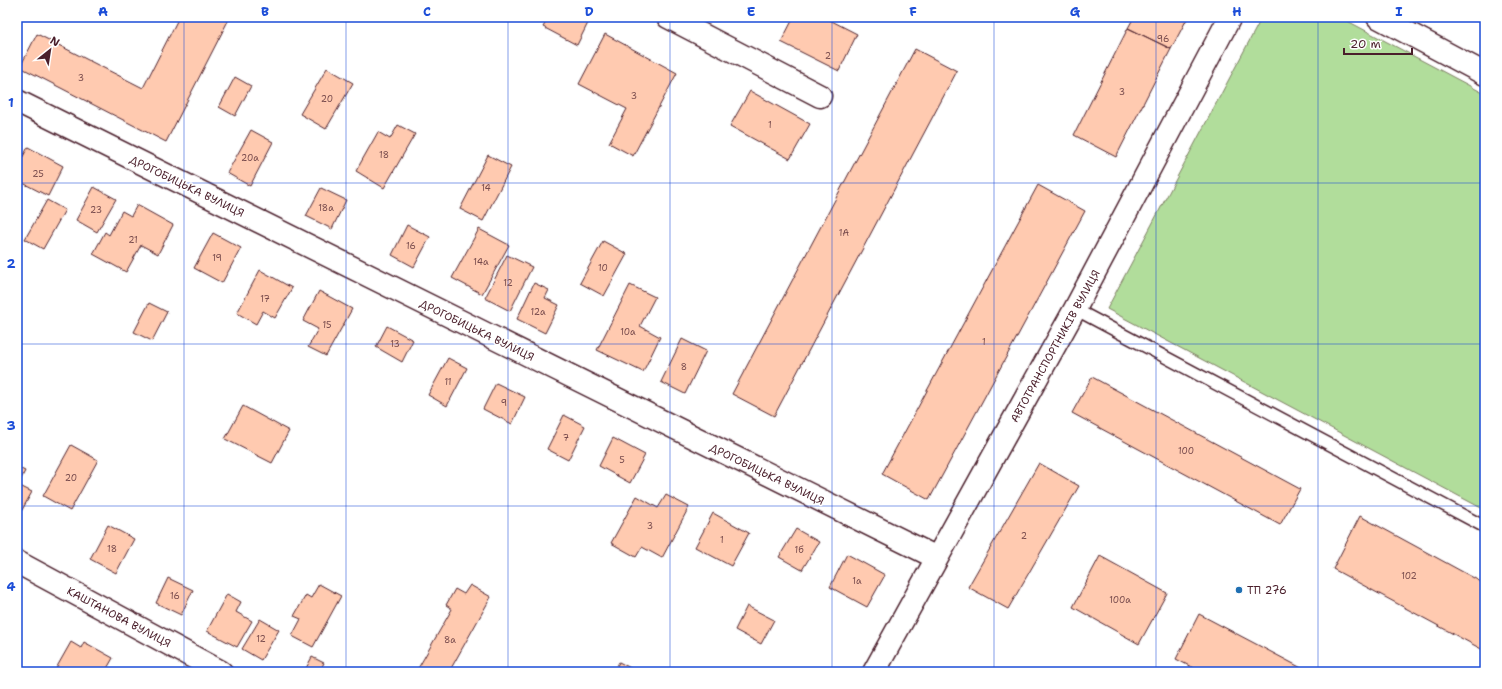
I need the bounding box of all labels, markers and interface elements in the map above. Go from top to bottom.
text: A [98,3,108,20]
text: B [261,3,269,20]
text: C [423,3,431,20]
text: D [584,3,594,20]
text: E [747,3,756,20]
text: F [909,3,917,20]
text: G [1070,3,1081,20]
text: H [1232,3,1242,20]
text: I [1395,3,1403,20]
north arrow [30,30,70,70]
scale bar [1344,30,1412,56]
text: N [47,33,63,51]
house number: 96 [1157,33,1169,45]
text: 20 m [1350,36,1381,52]
house number: 2 [825,50,831,62]
house number: 3 [78,72,84,84]
house number: 3 [1119,86,1125,98]
house number: 3 [631,90,637,102]
house number: 20 [321,93,333,105]
text: 1 [8,94,14,111]
house number: 1 [768,119,772,131]
house number: 18 [379,149,389,161]
street label: ДРОГОБИЦЬКА ВУЛИЦЯ [127,152,247,221]
house number: 20а [241,152,259,164]
house number: 25 [32,168,44,180]
house number: 14 [481,182,491,194]
house number: 18а [318,202,334,214]
house number: 23 [90,204,102,216]
house number: 1А [839,227,850,239]
house number: 21 [128,234,138,246]
house number: 16 [406,240,416,252]
house number: 19 [212,252,222,264]
text: 2 [6,255,16,272]
house number: 14а [473,256,489,268]
house number: 10 [598,262,608,274]
street label: АВТОТРАНСПОРТНИКІВ ВУЛИЦЯ [1007,267,1104,425]
house number: 12 [503,277,513,289]
house number: 17 [260,293,270,305]
street label: ДРОГОБИЦЬКА ВУЛИЦЯ [417,296,537,365]
house number: 12а [530,306,546,318]
house number: 15 [322,319,332,331]
house number: 10а [620,326,636,338]
house number: 1 [982,336,986,348]
house number: 13 [390,338,400,350]
house number: 8 [681,361,687,373]
house number: 11 [444,376,452,388]
house number: 9 [501,397,507,409]
text: 3 [6,417,16,434]
house number: 7 [563,432,569,444]
street label: ДРОГОБИЦЬКА ВУЛИЦЯ [707,440,827,509]
house number: 100 [1178,445,1194,457]
house number: 5 [619,454,625,466]
house number: 20 [65,472,77,484]
house number: 3 [647,520,653,532]
house number: 2 [1021,530,1027,542]
house number: 1 [720,534,724,546]
house number: 18 [107,543,117,555]
house number: 1б [794,544,804,556]
house number: 102 [1401,570,1417,582]
house number: 1а [852,575,862,587]
text: 4 [6,578,16,595]
place label: ТП 276 [1247,583,1287,598]
street label: КАШТАНОВА ВУЛИЦЯ [64,584,173,651]
marker: ТП 276 [1234,585,1244,595]
house number: 16 [170,590,180,602]
house number: 100а [1109,594,1131,606]
house number: 12 [256,633,266,645]
house number: 8а [444,634,456,646]

